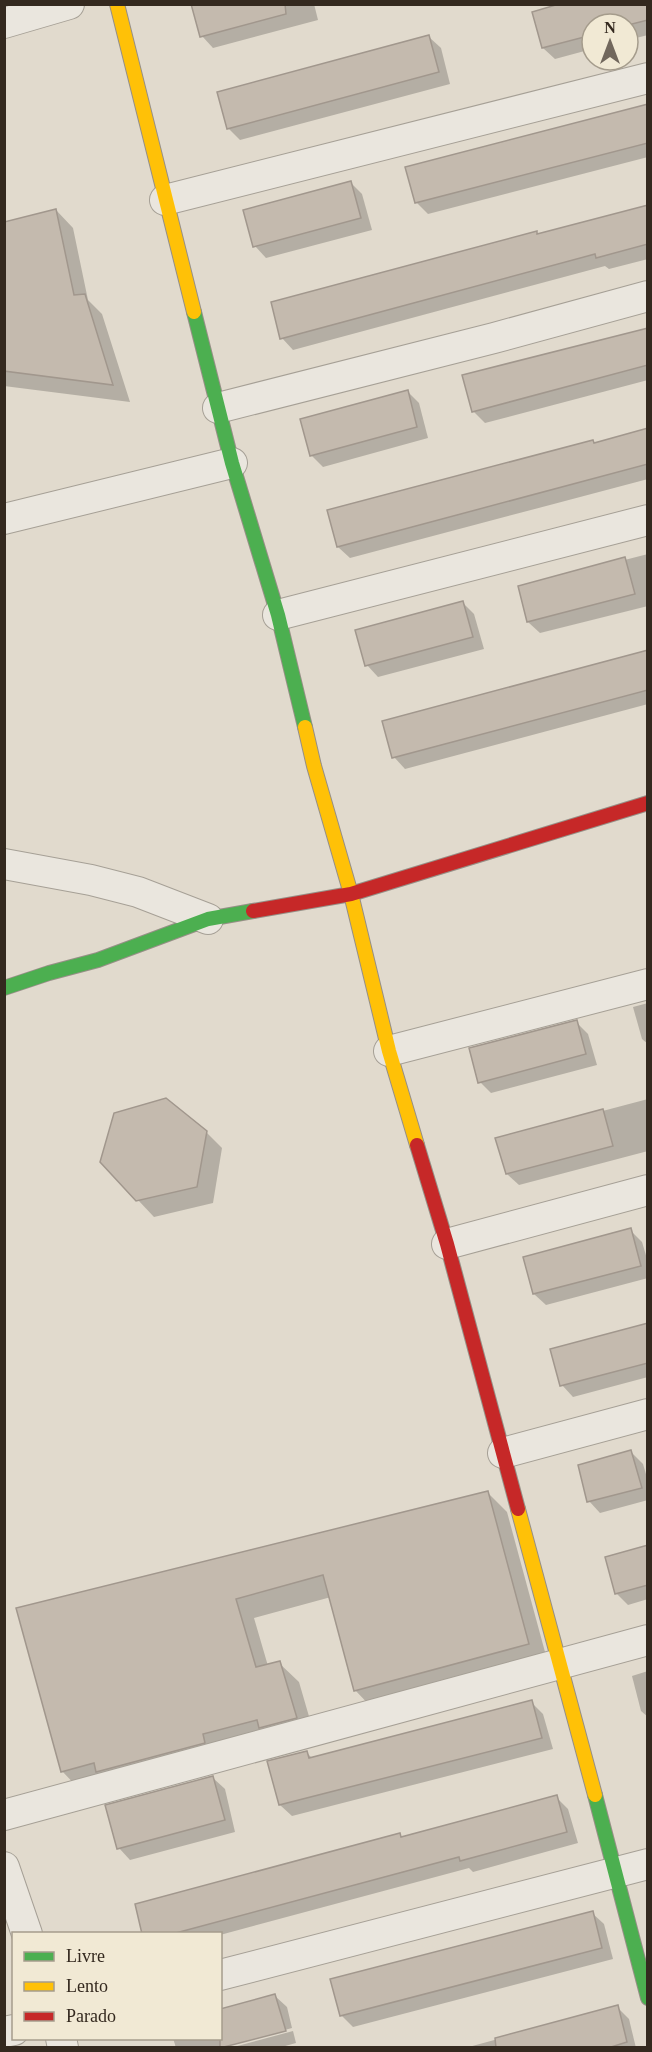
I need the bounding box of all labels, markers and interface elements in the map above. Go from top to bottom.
north arrow [580,12,640,72]
text: N [604,19,616,36]
legend [12,1932,222,2040]
text: Livre [66,1946,105,1966]
text: Lento [66,1976,108,1996]
text: Parado [66,2006,116,2026]

